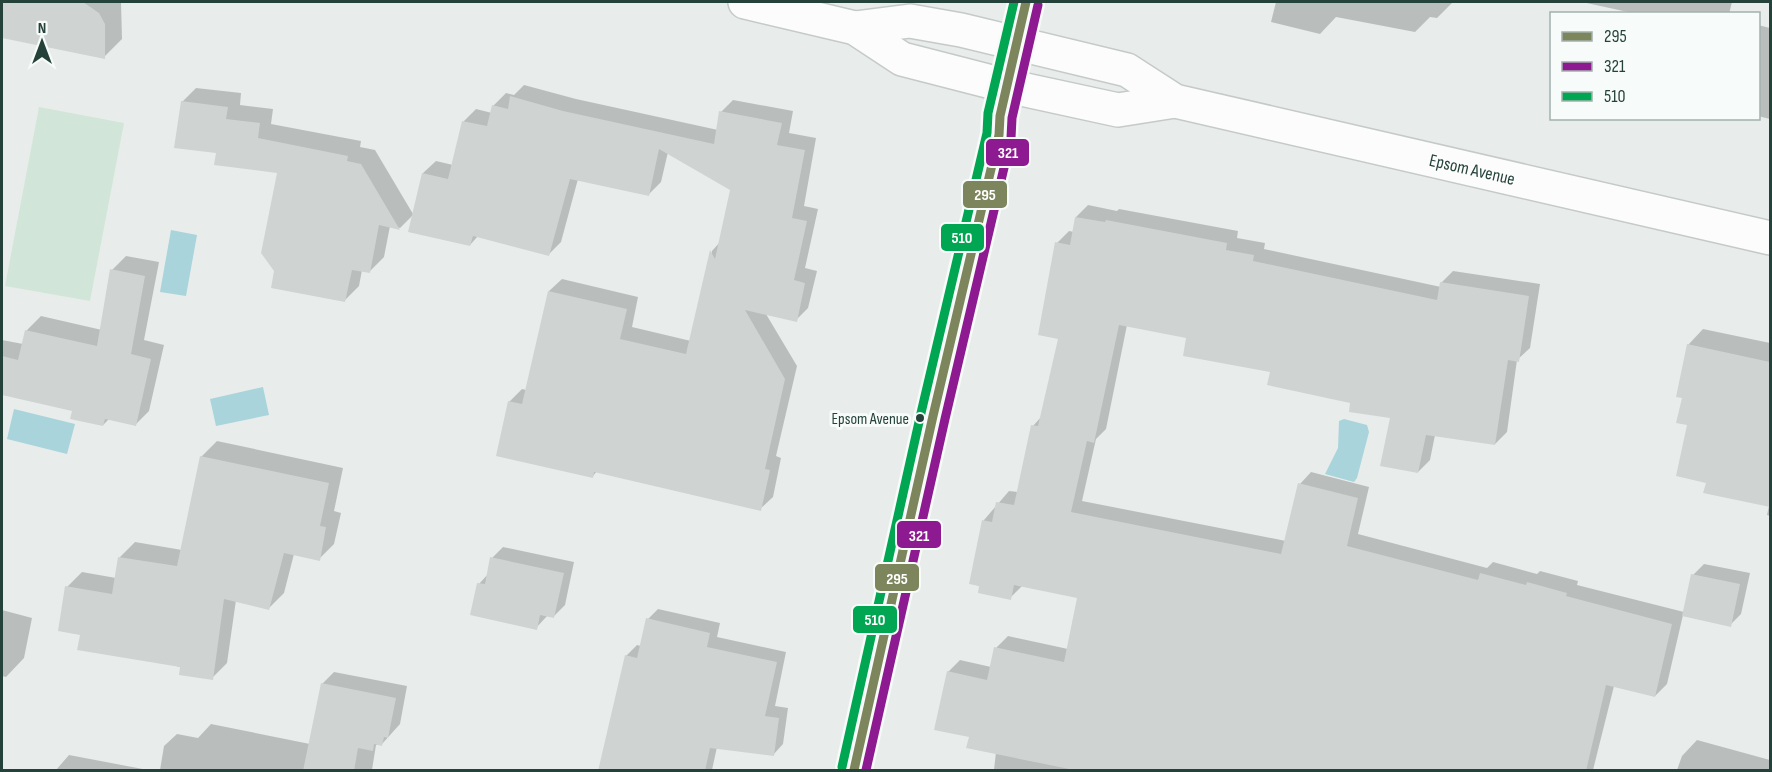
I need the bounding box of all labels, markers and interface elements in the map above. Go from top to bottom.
north arrow [12,12,72,72]
legend [1550,12,1760,120]
text: N [38,19,46,38]
text: 295 [1604,26,1627,47]
text: 321 [1604,56,1626,77]
text: 510 [1604,86,1626,107]
line badge: 321 [985,138,1030,167]
text: 321 [998,144,1019,163]
street label: Epsom Avenue [1427,150,1517,190]
line badge: 295 [962,180,1008,209]
text: 295 [974,186,996,205]
line badge: 510 [940,223,985,252]
text: 510 [952,229,972,248]
place label: Epsom Avenue [831,410,909,429]
marker: Epsom Avenue [914,412,926,424]
line badge: 321 [896,520,942,549]
text: 321 [909,527,930,546]
line badge: 295 [874,563,920,592]
text: 295 [886,570,908,589]
line badge: 510 [852,605,898,634]
text: 510 [865,611,885,630]

